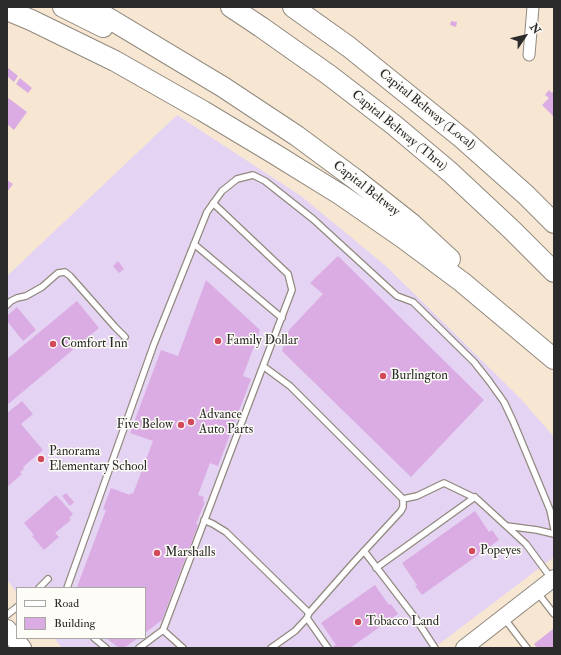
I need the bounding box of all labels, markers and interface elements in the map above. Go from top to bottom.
north arrow [505,16,545,56]
text: N [527,21,543,37]
street label: Capital Beltway (Local) [375,66,479,154]
street label: Capital Beltway (Thru) [348,88,450,174]
street label: Capital Beltway [329,158,403,220]
place label: Family Dollar [226,333,298,349]
place label: Comfort Inn [61,336,128,352]
marker: Family Dollar [213,336,223,346]
marker: Comfort Inn [48,339,58,349]
place label: Burlington [391,368,448,384]
marker: Burlington [378,371,388,381]
place label: Advance Auto Parts [199,407,253,438]
place label: Five Below [116,417,173,433]
marker: Advance Auto Parts [186,417,196,427]
marker: Five Below [176,420,186,430]
place label: Panorama Elementary School [49,444,147,475]
marker: Panorama Elementary School [36,454,46,464]
place label: Popeyes [480,543,521,559]
place label: Marshalls [165,545,215,561]
marker: Popeyes [467,546,477,556]
marker: Marshalls [152,548,162,558]
legend [16,587,146,639]
text: Road [54,596,79,611]
place label: Tobacco Land [366,614,439,630]
text: Building [54,616,95,631]
marker: Tobacco Land [353,617,363,627]

